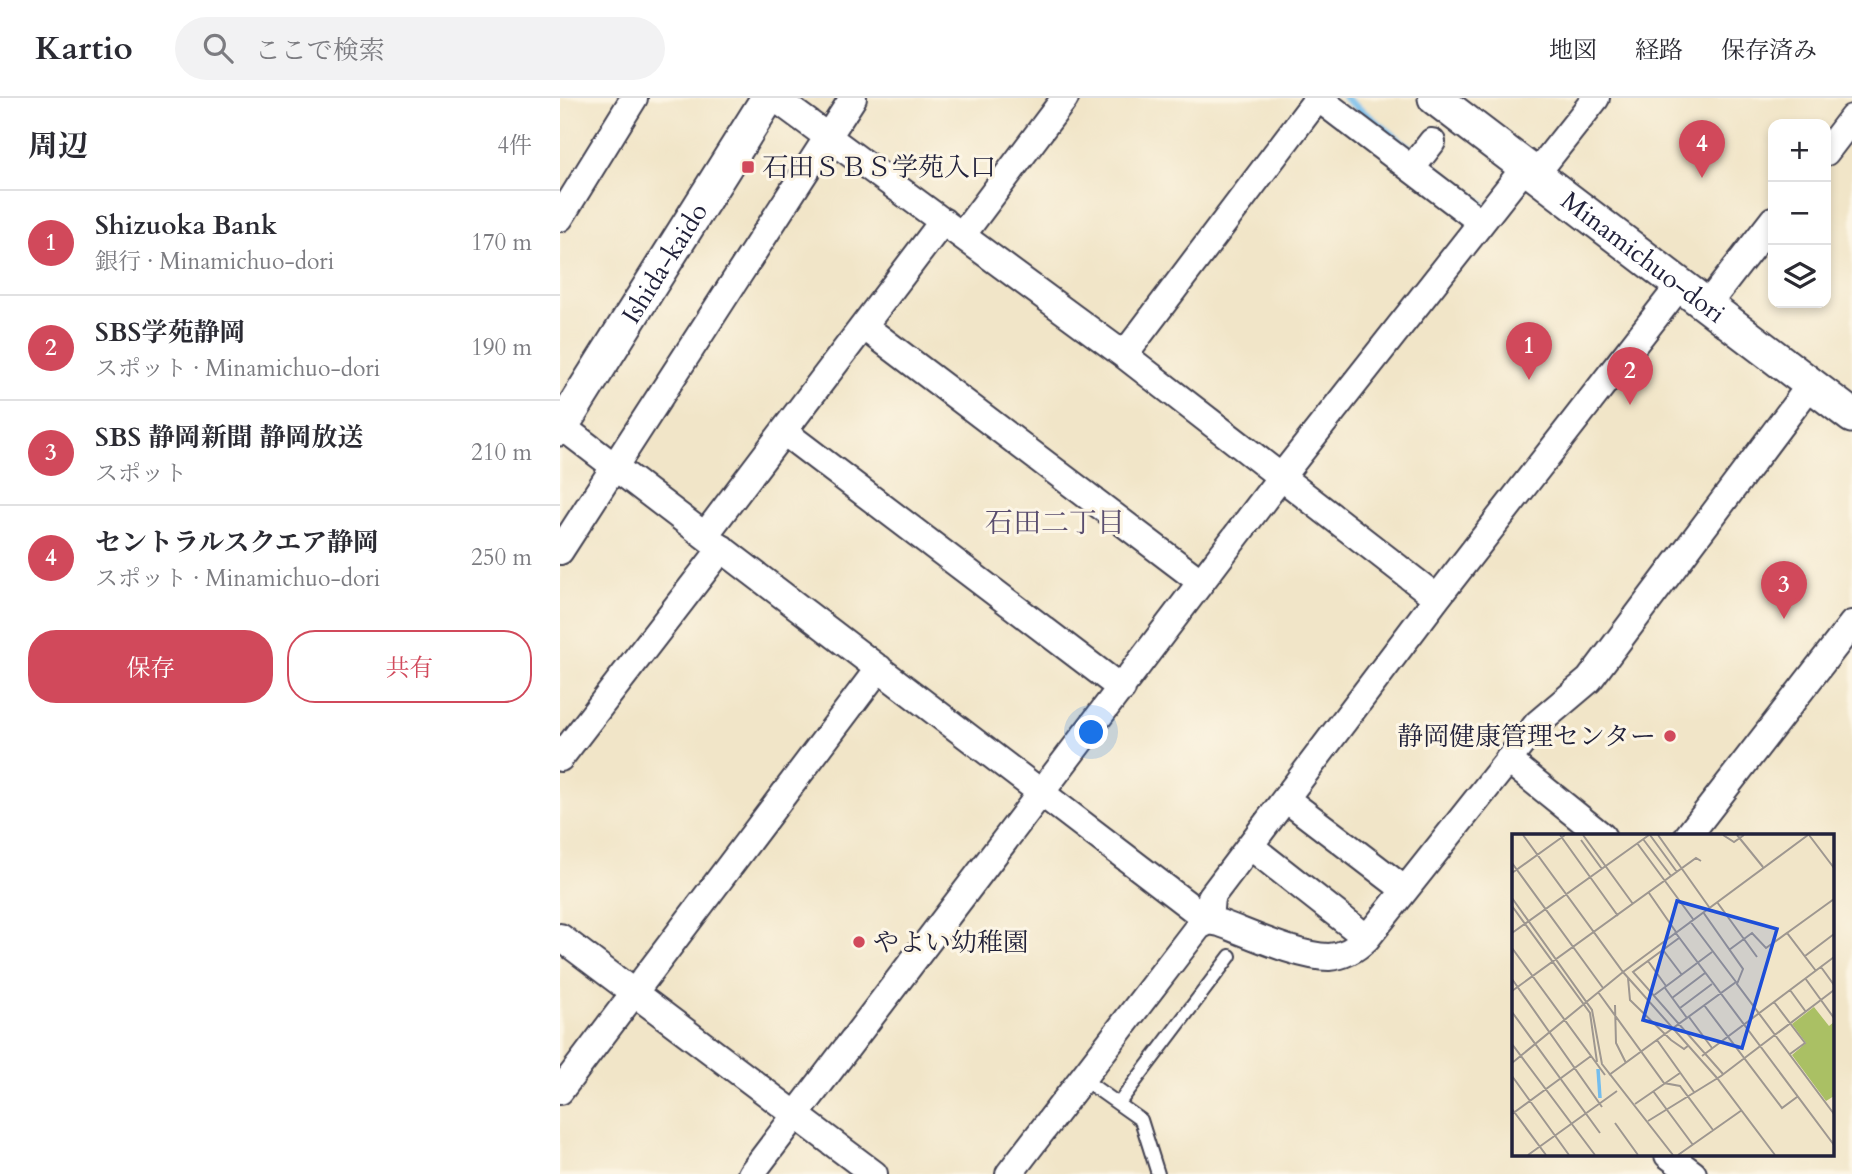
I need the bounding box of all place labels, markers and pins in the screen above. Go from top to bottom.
pin: 4 [1679,120,1725,178]
place label: 石田ＳＢＳ学苑入口 [762,150,996,185]
marker: 石田ＳＢＳ学苑入口 [740,159,756,175]
pin: 1 [1506,322,1552,380]
pin: 2 [1607,347,1653,405]
pin: 3 [1761,561,1807,619]
place label: 静岡健康管理センター [1397,719,1656,754]
marker: 静岡健康管理センター [1662,728,1678,744]
place label: やよい幼稚園 [873,925,1029,960]
marker: やよい幼稚園 [851,934,867,950]

